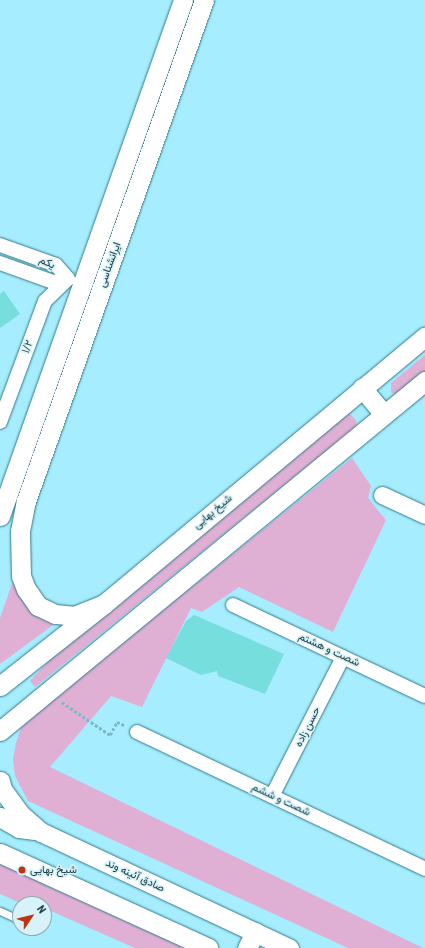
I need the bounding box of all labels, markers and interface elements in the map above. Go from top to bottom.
street label: ایرانشناسی [96,241,124,289]
street label: یکم [37,254,57,272]
street label: ۱/۲ [20,339,36,355]
street label: شیخ بهایی [191,492,235,532]
street label: شصت و هشتم [296,630,362,670]
street label: حسن زاده [292,705,324,749]
street label: شصت و ششم [250,781,312,819]
street label: صادق آئینه وند [103,857,167,895]
place label: شیخ بهایی [30,863,77,877]
marker: شیخ بهایی [17,865,27,875]
north arrow [12,896,52,936]
text: N [34,903,49,916]

